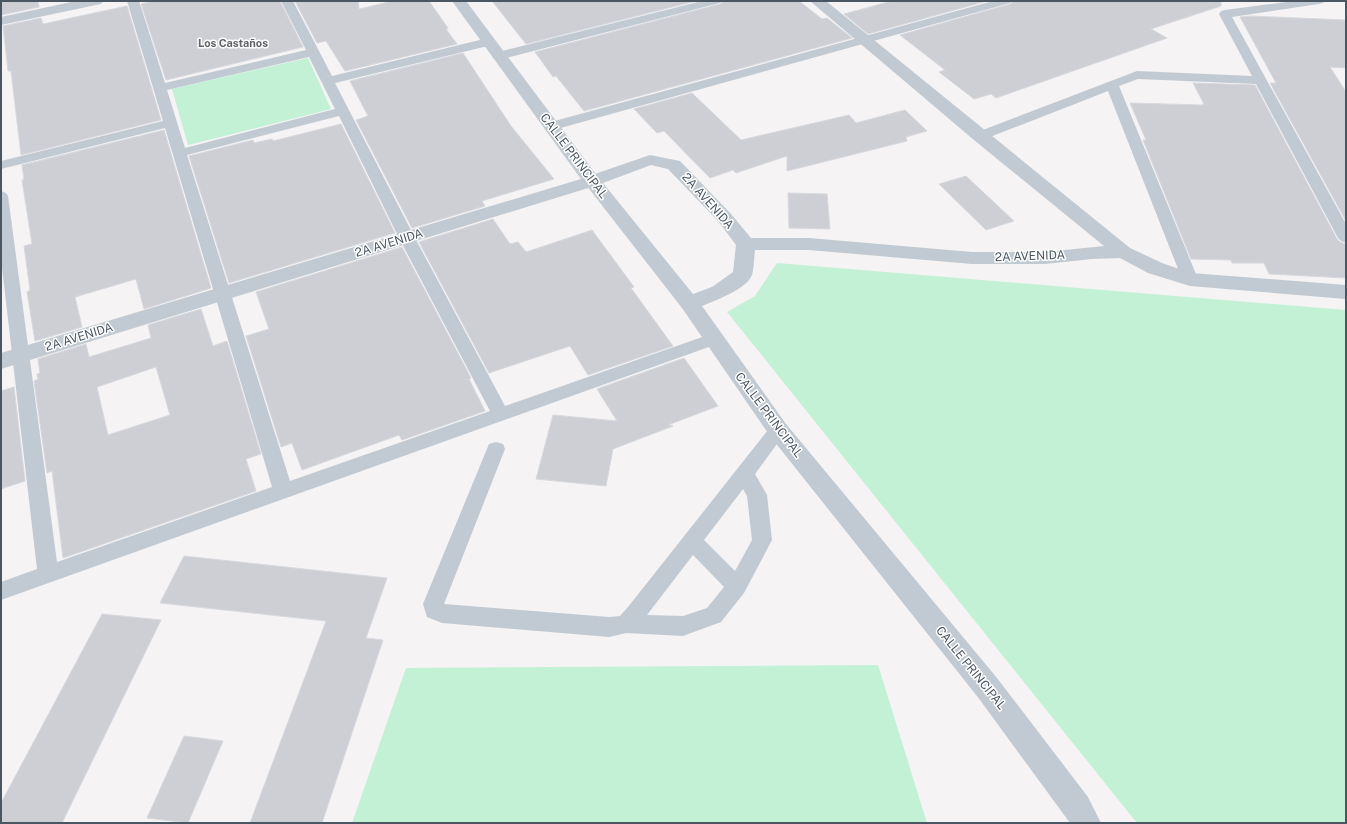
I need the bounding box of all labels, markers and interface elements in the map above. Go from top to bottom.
district label: Los Castaños [198,37,268,49]
street label: CALLE PRINCIPAL [537,111,611,201]
street label: 2A AVENIDA [679,170,737,232]
street label: 2A AVENIDA [353,226,425,260]
street label: 2A AVENIDA [995,248,1066,264]
street label: 2A AVENIDA [43,320,115,354]
street label: CALLE PRINCIPAL [732,370,806,460]
street label: CALLE PRINCIPAL [933,624,1009,713]

